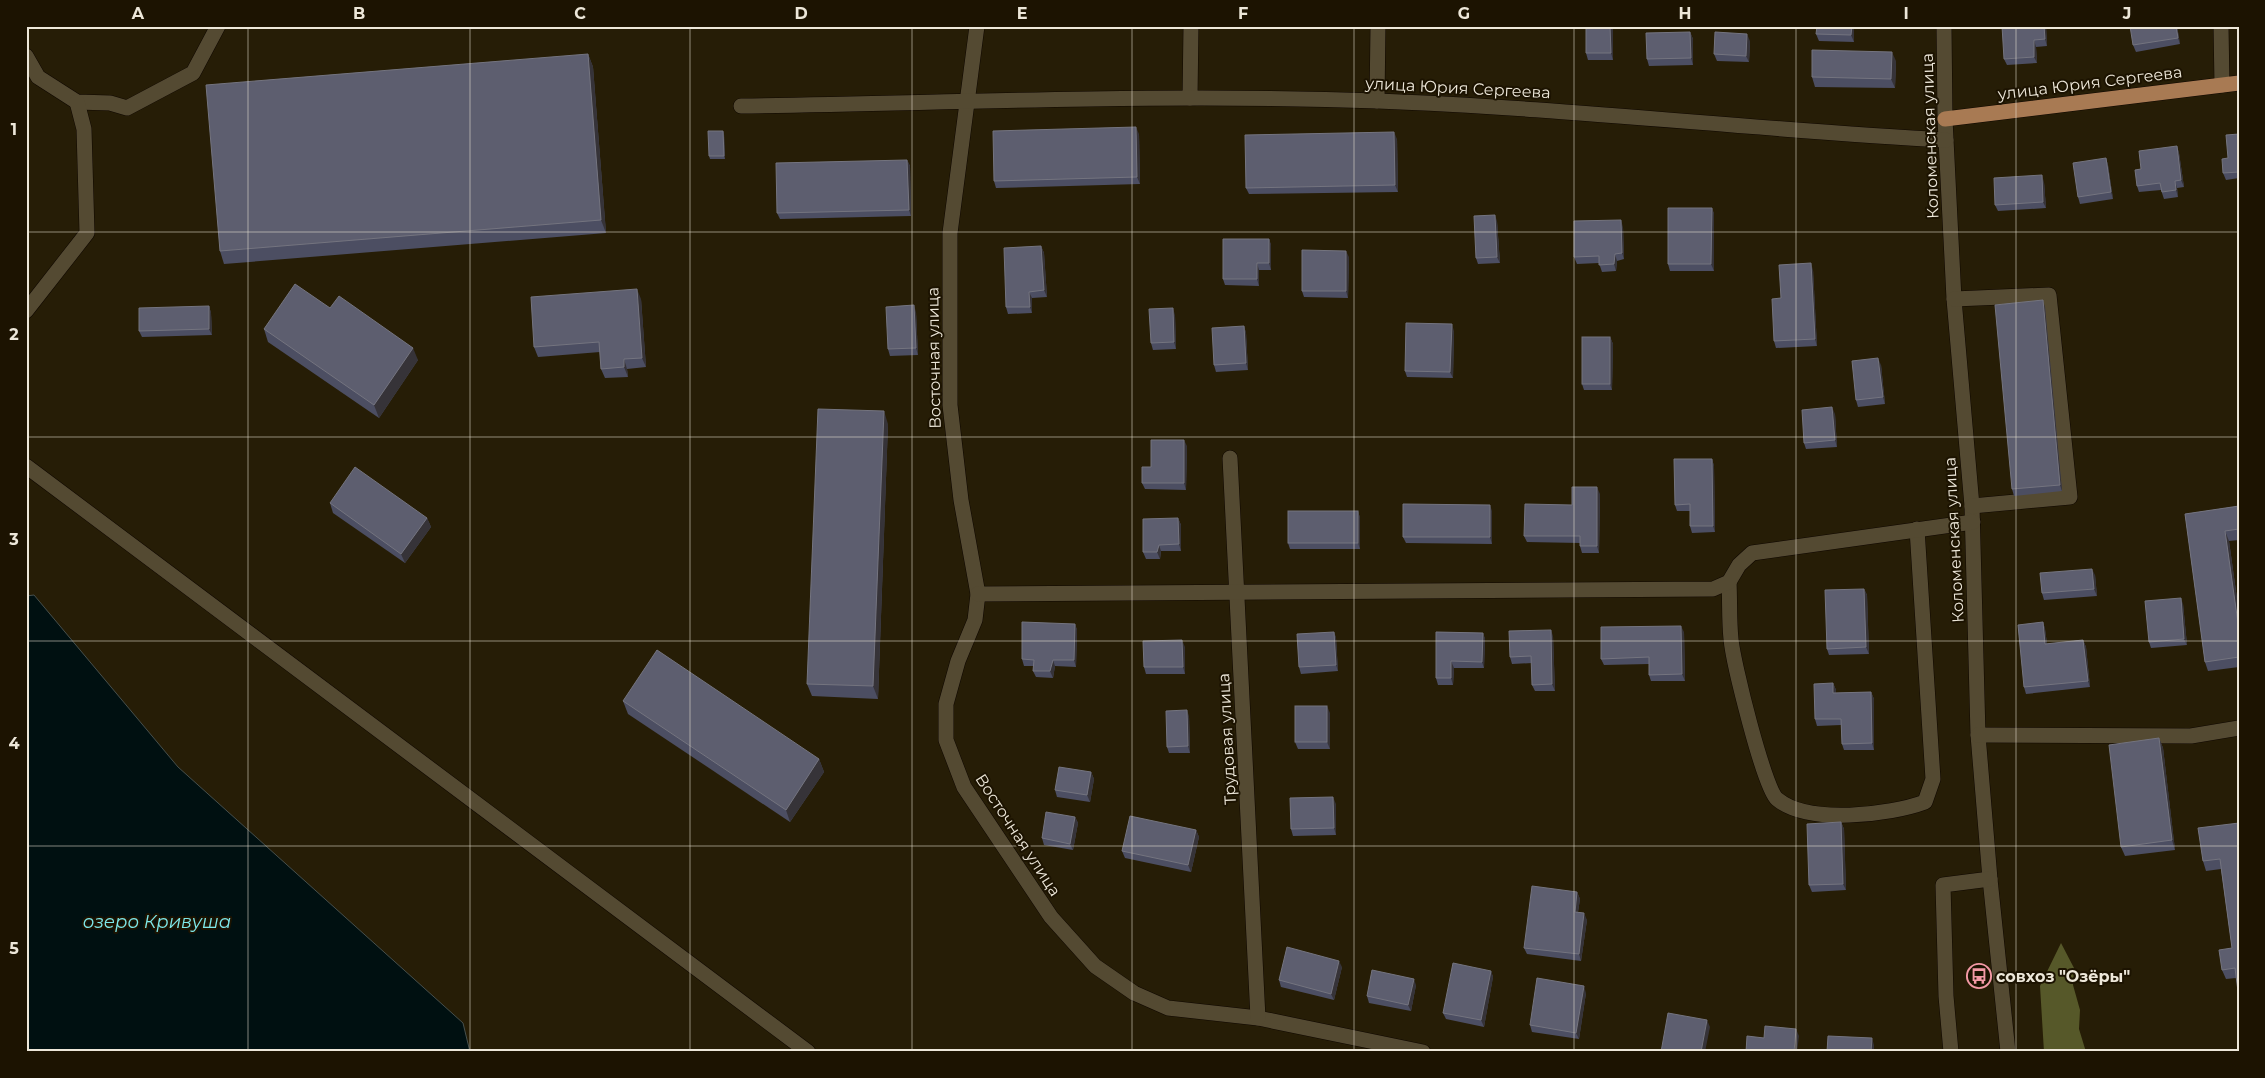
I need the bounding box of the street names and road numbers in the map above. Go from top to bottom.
street label: Коломенская улица [1918,53,1942,219]
street label: улица Юрия Сергеева [1996,62,2183,104]
street label: улица Юрия Сергеева [1364,74,1551,102]
street label: Восточная улица [923,287,945,429]
street label: Коломенская улица [1940,457,1968,623]
street label: Трудовая улица [1214,673,1240,805]
street label: Восточная улица [971,770,1065,900]

